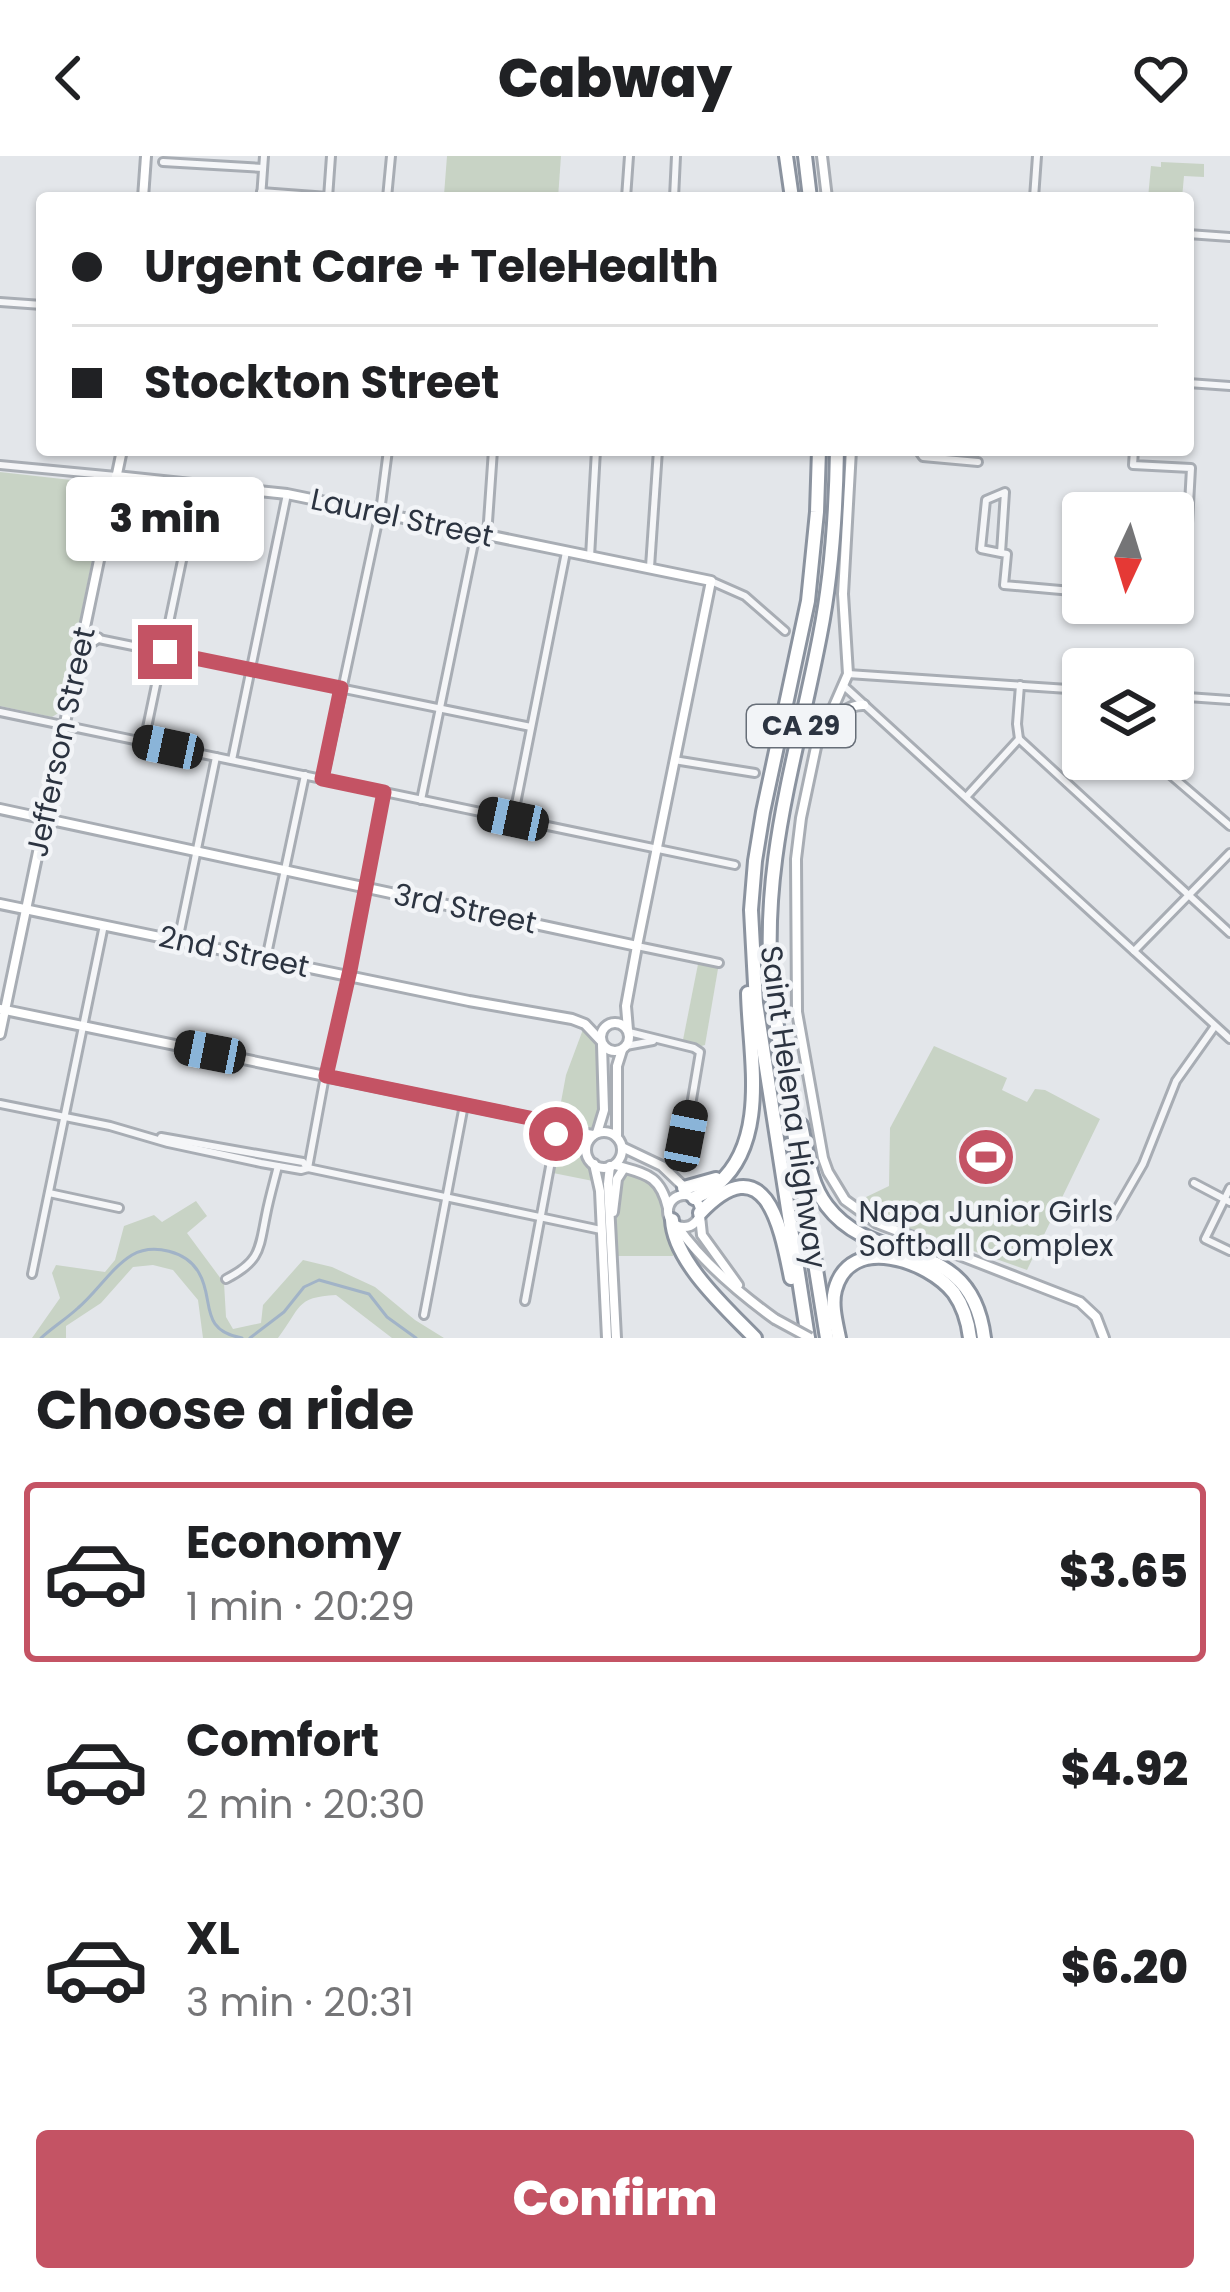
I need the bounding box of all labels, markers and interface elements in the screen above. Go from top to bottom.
text: Cabway [498,40,732,116]
icon: back [36,45,102,111]
icon: heart [1128,45,1194,111]
text: Urgent Care + TeleHealth [144,235,719,298]
text: Stockton Street [144,351,499,414]
street label: Laurel Street [307,477,497,558]
callout: 3 min [66,478,264,562]
text: 3 min [109,491,221,546]
north arrow [1062,492,1194,624]
map controls [1062,492,1194,780]
street label: Jefferson Street [15,623,106,861]
route end [138,625,192,679]
button: layers [1062,648,1194,780]
road number: CA 29 [747,705,855,747]
car [129,722,207,772]
car [474,794,552,844]
street label: 3rd Street [390,872,540,945]
street label: 2nd Street [155,915,313,988]
street label: Saint Helena Highway [750,943,837,1271]
car [171,1027,249,1077]
car [661,1097,711,1175]
route start [529,1107,583,1161]
sports icon: Napa Junior Girls Softball Complex [955,1126,1017,1188]
place label: Napa Junior Girls Softball Complex [859,1190,1113,1267]
text: Choose a ride [36,1372,414,1448]
text: Economy [186,1511,401,1574]
icon: car [42,1518,150,1626]
text: $3.65 [1059,1540,1188,1603]
text: 1 min · 20:29 [186,1579,415,1634]
text: Comfort [186,1709,379,1772]
icon: car [42,1716,150,1824]
text: $4.92 [1061,1738,1188,1801]
text: 2 min · 20:30 [186,1777,425,1832]
text: XL [186,1907,240,1970]
icon: car [42,1914,150,2022]
text: $6.20 [1061,1936,1188,1999]
text: 3 min · 20:31 [186,1975,414,2030]
button: Confirm [36,2130,1194,2268]

